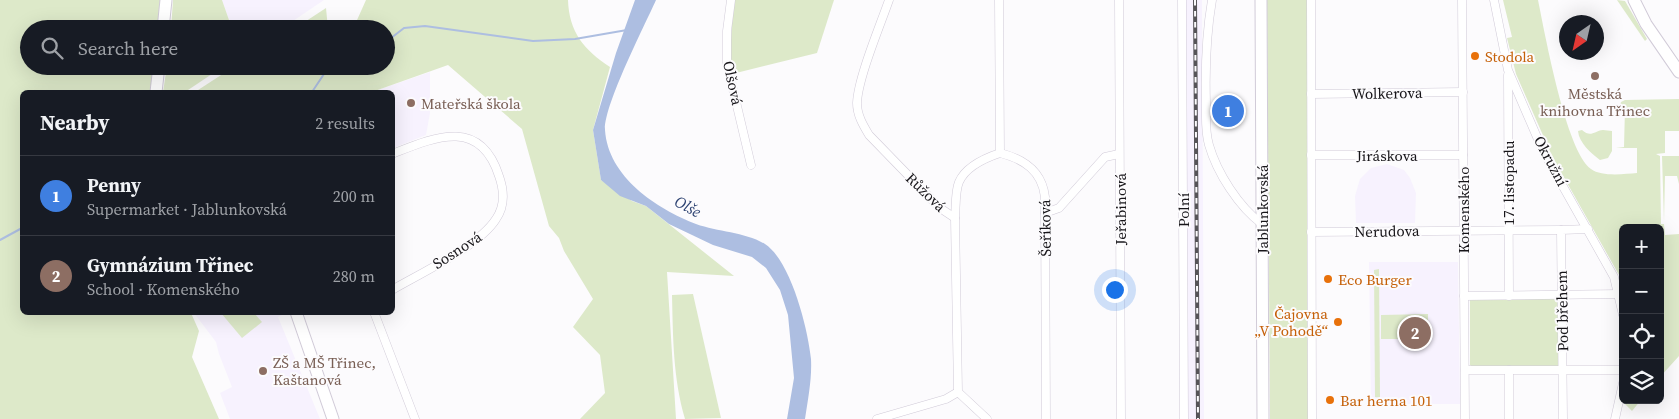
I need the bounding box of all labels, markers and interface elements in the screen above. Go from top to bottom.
north arrow [1559,15,1604,60]
search box [20,20,395,75]
icon: search [38,34,66,62]
text: Search here [78,35,178,61]
place label: Stodola [1485,46,1535,67]
marker: Stodola [1469,50,1481,62]
street label: Olšová [718,59,748,107]
marker: Městská knihovna Třinec [1589,70,1601,82]
street label: Wolkerova [1351,82,1423,104]
place label: Městská knihovna Třinec [1540,83,1650,121]
pin: 1 [1212,92,1244,130]
place label: Mateřská škola [421,93,521,114]
marker: Mateřská škola [405,97,417,109]
text: Nearby [40,108,110,137]
text: 2 results [315,112,375,134]
street label: Okružní [1529,132,1573,190]
street label: 17. listopadu [1498,140,1519,225]
street label: Jiráskova [1355,145,1418,166]
street label: Jablunkovská [1252,164,1273,255]
street label: Komenského [1453,166,1474,254]
street label: Růžová [901,168,951,217]
text: Penny [87,172,141,198]
street label: Jeřabinová [1110,173,1131,246]
text: 1 [52,185,60,207]
text: 200 m [333,185,375,207]
water label: Olše [671,190,706,222]
street label: Polní [1173,192,1194,227]
text: Supermarket · Jablunkovská [87,198,287,220]
street label: Šeříková [1034,199,1056,257]
street label: Nerudova [1354,220,1420,242]
map controls [1619,224,1664,404]
button: + [1619,224,1664,269]
street label: Sosnová [428,226,486,274]
text: Gymnázium Třinec [87,252,254,278]
text: 2 [52,265,60,287]
text: 280 m [333,265,375,287]
place label: Eco Burger [1338,269,1412,290]
button: − [1619,269,1664,314]
street label: Pod břehem [1551,270,1573,352]
marker: Eco Burger [1322,273,1334,285]
your location [1102,277,1128,303]
text: School · Komenského [87,278,240,300]
place label: Čajovna „V Pohodě“ [1255,303,1328,341]
pin: 2 [1399,314,1431,352]
button: locate [1619,314,1664,359]
marker: Čajovna „V Pohodě“ [1332,316,1344,328]
place label: ZŠ a MŠ Třinec, Kaštanová [273,352,376,390]
button: layers [1619,359,1664,404]
marker: ZŠ a MŠ Třinec, Kaštanová [257,365,269,377]
place label: Bar herna 101 [1340,390,1433,411]
marker: Bar herna 101 [1324,394,1336,406]

